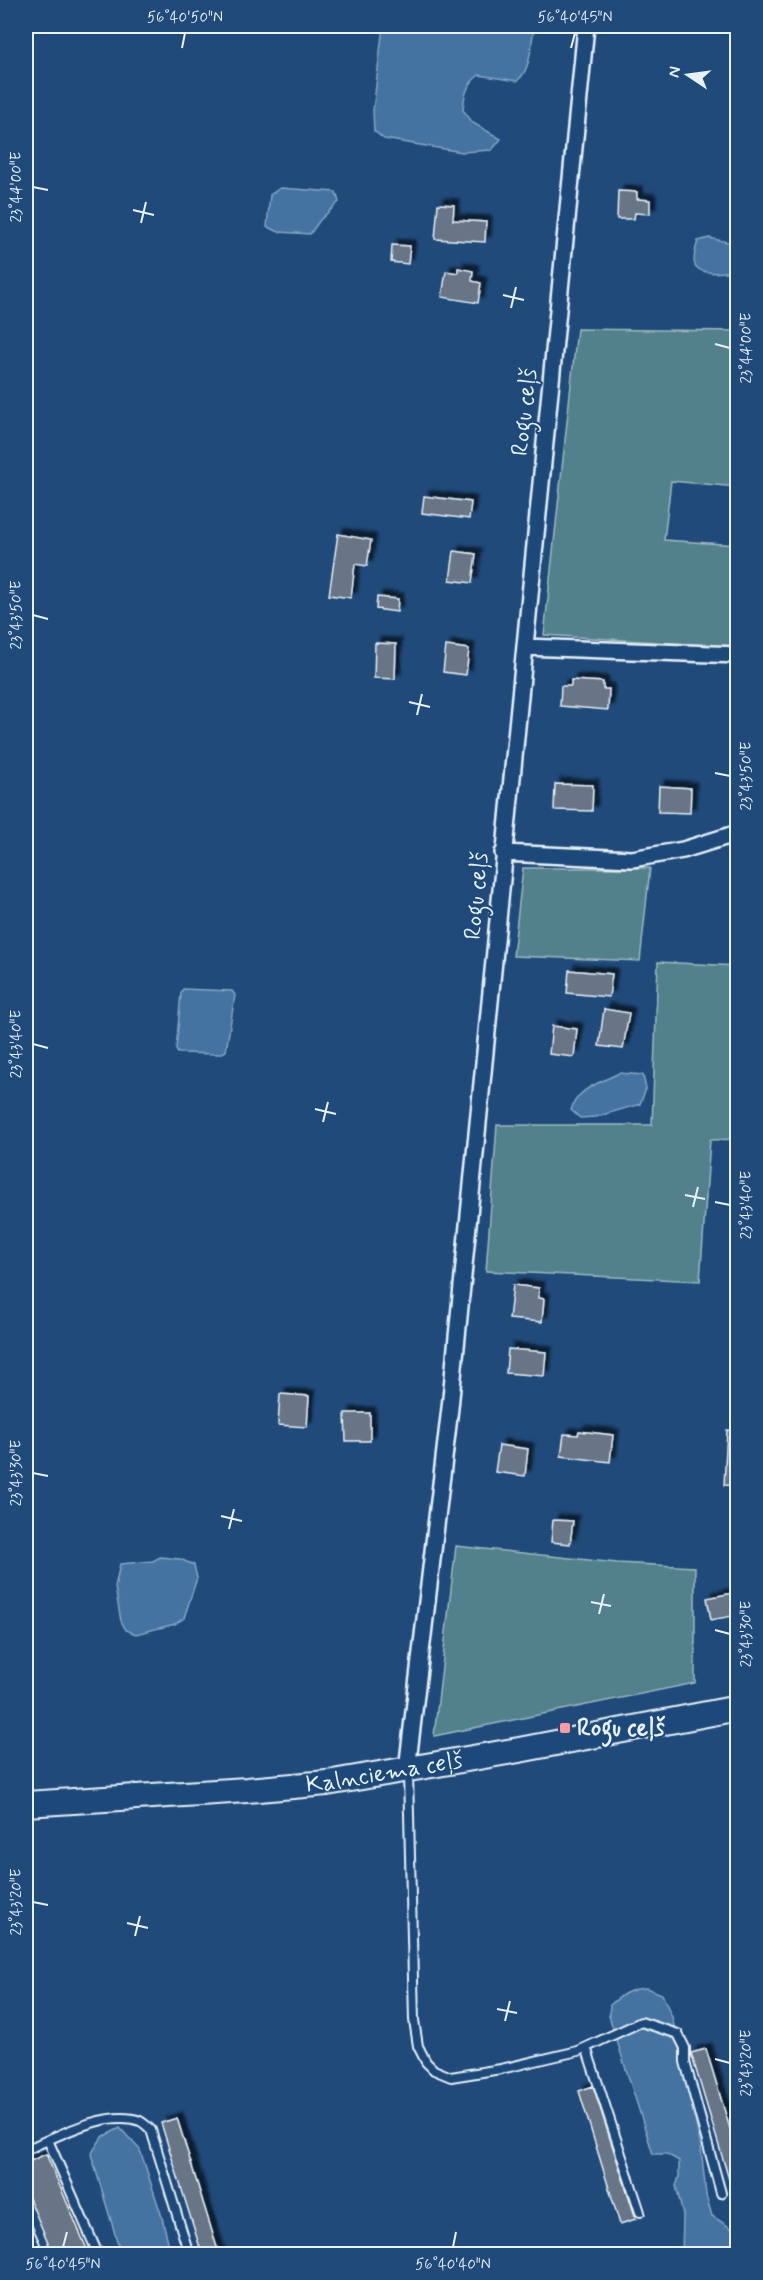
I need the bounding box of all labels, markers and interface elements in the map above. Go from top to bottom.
text: 56°40'50"N [147,8,223,28]
text: 56°40'45"N [537,8,613,28]
north arrow [658,45,718,105]
text: N [663,64,686,80]
text: 23°44'00"E [7,151,27,222]
text: 23°44'00"E [737,312,757,383]
street label: Rogu ceļš [505,367,548,458]
text: 23°43'50"E [7,580,27,649]
text: 23°43'50"E [737,741,757,810]
street label: Rogu ceļš [458,851,499,941]
text: 23°43'40"E [7,1009,27,1078]
text: 23°43'40"E [737,1170,757,1239]
text: 23°43'30"E [7,1439,27,1506]
text: 23°43'30"E [737,1600,757,1667]
place label: Rogu ceļš [577,1713,666,1747]
marker: Rogu ceļš [558,1721,572,1735]
street label: Kalnciema ceļš [305,1744,465,1800]
text: 23°43'20"E [7,1868,27,1936]
text: 23°43'20"E [737,2029,757,2097]
text: 56°40'45"N [25,2255,101,2275]
text: 56°40'40"N [415,2255,491,2275]

